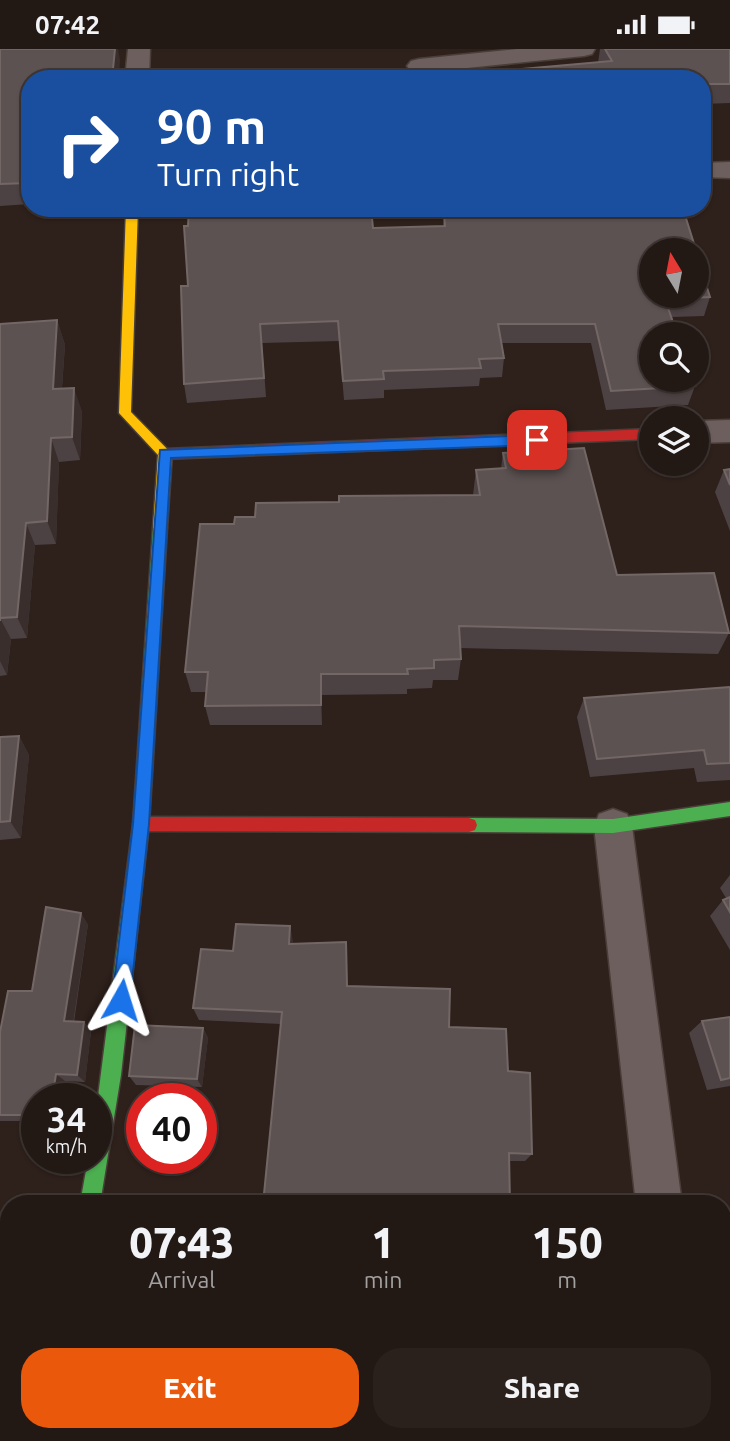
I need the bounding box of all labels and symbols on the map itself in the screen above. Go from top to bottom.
north arrow [639,238,709,308]
pin [507,410,567,470]
position arrow [84,963,158,1037]
speed limit sign: 40 [126,1083,217,1174]

